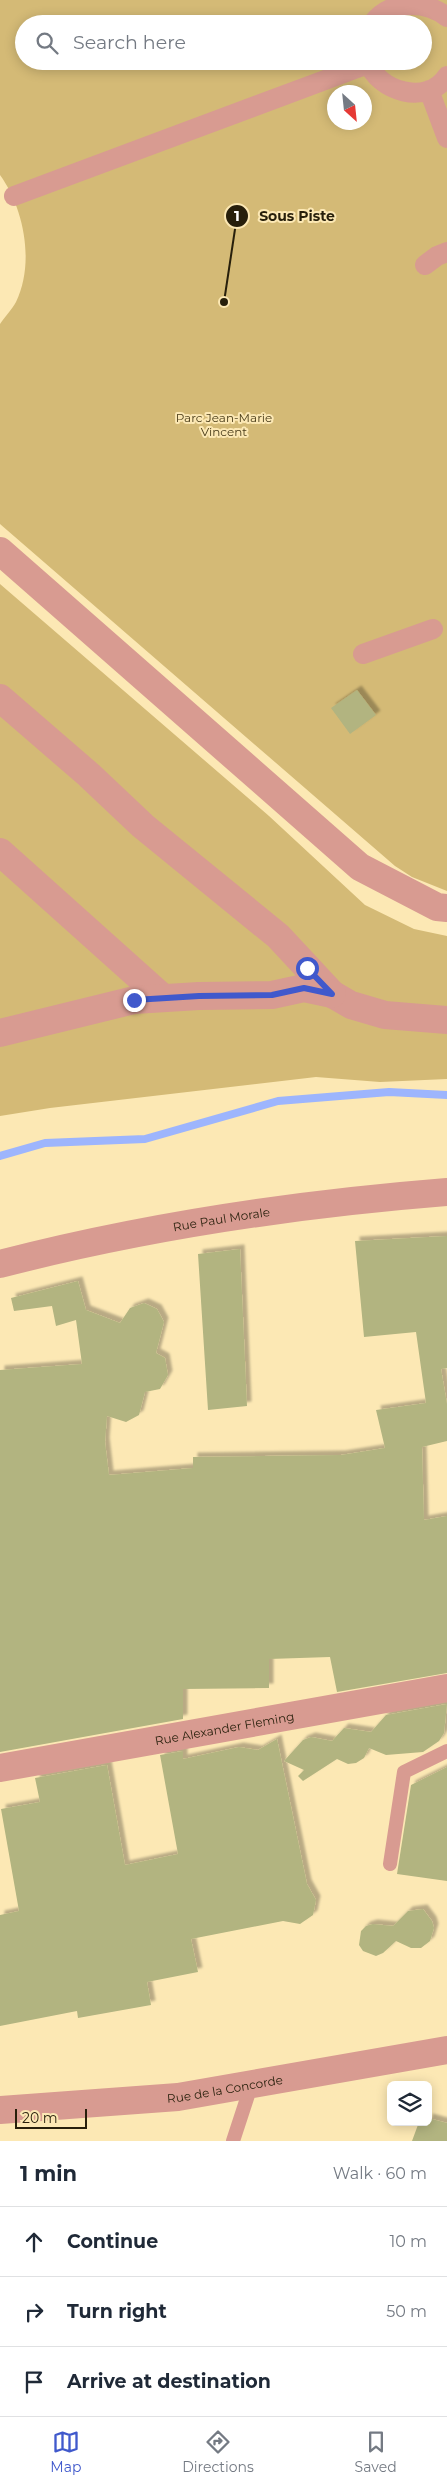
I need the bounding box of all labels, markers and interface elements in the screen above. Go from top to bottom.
search box [15,15,432,70]
icon: search [33,29,61,57]
text: Search here [73,31,186,54]
north arrow [327,85,372,130]
callout: Sous Piste [224,201,345,230]
text: 1 [234,206,240,225]
text: Sous Piste [259,207,335,225]
park label: Parc Jean-Marie Vincent [176,410,272,439]
route start [296,957,319,980]
route end [123,989,146,1012]
street label: Rue Paul Morale [172,1204,271,1234]
street label: Rue Alexander Fleming [154,1708,295,1748]
street label: Rue de la Concorde [166,2071,284,2105]
map controls [387,2081,432,2126]
button: layers [387,2081,432,2126]
scale bar [15,2106,88,2129]
text: 20 m [22,2109,58,2127]
text: 1 min [20,2161,77,2186]
text: Walk · 60 m [333,2164,427,2183]
icon: ahead [20,2228,48,2256]
text: Continue [67,2230,158,2253]
text: 10 m [389,2232,427,2251]
icon: right [20,2298,48,2326]
text: Turn right [67,2300,167,2323]
text: 50 m [386,2302,427,2321]
icon: arrive [20,2368,48,2396]
text: Arrive at destination [67,2370,271,2393]
tab: Map [50,2428,81,2476]
tab: Directions [182,2428,254,2476]
tab: Saved [355,2428,397,2476]

